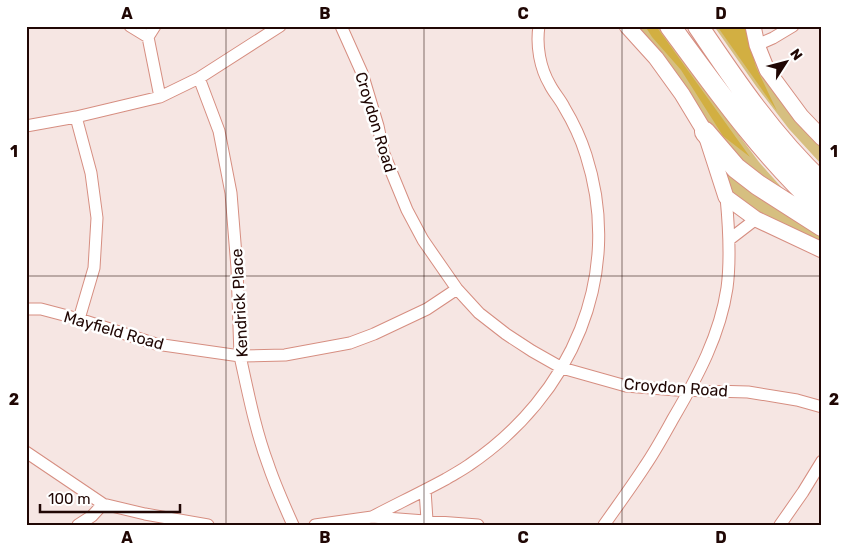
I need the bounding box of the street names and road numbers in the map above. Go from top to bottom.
street label: Croydon Road [351,70,400,175]
street label: Kendrick Place [227,248,252,358]
street label: Mayfield Road [62,307,166,354]
street label: Croydon Road [623,374,729,401]

